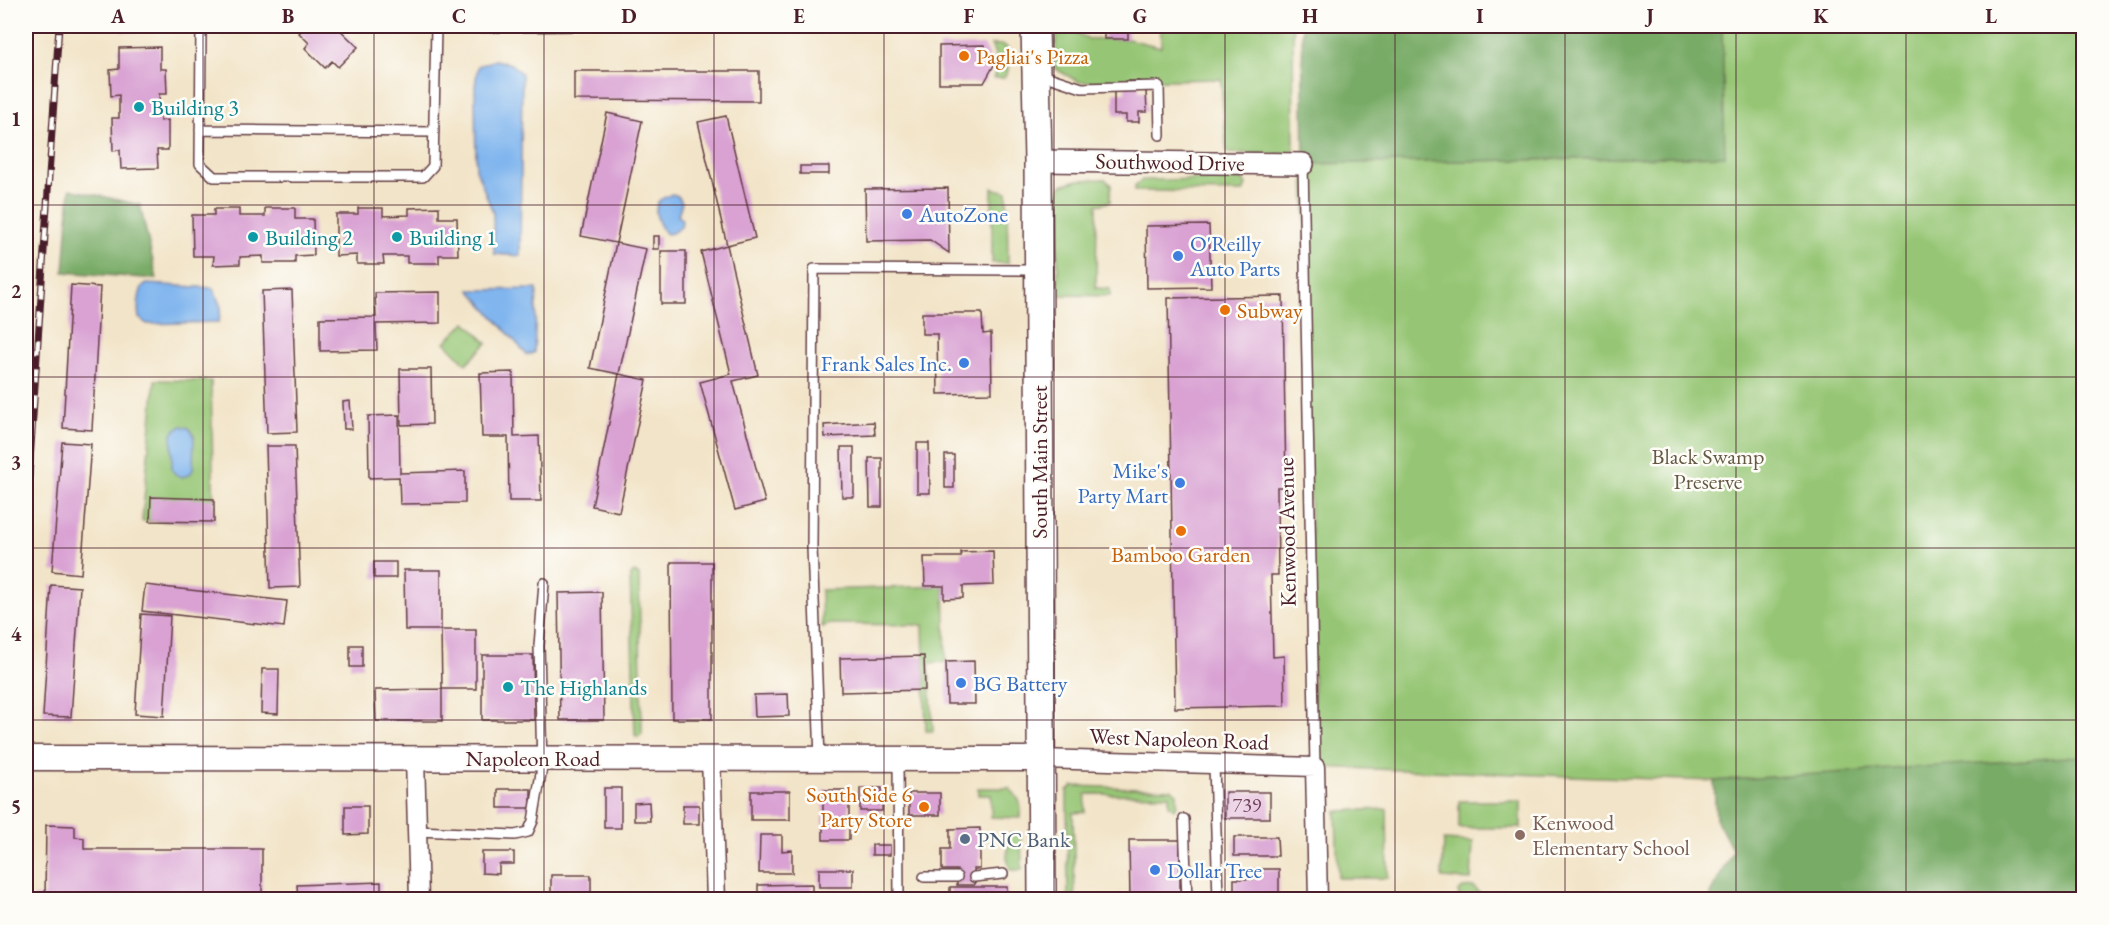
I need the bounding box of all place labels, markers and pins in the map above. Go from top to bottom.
place label: Pagliai's Pizza [976,42,1089,71]
marker: Pagliai's Pizza [957,49,971,63]
place label: Building 3 [151,93,239,122]
marker: Building 3 [132,100,146,114]
place label: AutoZone [918,200,1008,229]
marker: AutoZone [900,207,914,221]
place label: Building 2 [265,223,353,252]
place label: Building 1 [409,223,497,252]
place label: O'Reilly Auto Parts [1189,229,1280,283]
marker: Building 2 [246,230,260,244]
marker: Building 1 [390,230,404,244]
marker: O'Reilly Auto Parts [1171,249,1185,263]
place label: Subway [1237,296,1303,325]
marker: Subway [1218,303,1232,317]
place label: Frank Sales Inc. [821,349,952,378]
marker: Frank Sales Inc. [957,356,971,370]
place label: Mike's Party Mart [1077,456,1168,510]
marker: Mike's Party Mart [1173,476,1187,490]
marker: Bamboo Garden [1174,524,1188,538]
place label: Bamboo Garden [1111,540,1251,569]
place label: BG Battery [973,669,1068,698]
place label: The Highlands [520,673,647,702]
marker: BG Battery [954,676,968,690]
marker: The Highlands [501,680,515,694]
place label: South Side 6 Party Store [806,780,912,834]
marker: South Side 6 Party Store [917,800,931,814]
place label: Kenwood Elementary School [1532,808,1690,862]
place label: PNC Bank [977,825,1071,854]
marker: Kenwood Elementary School [1513,828,1527,842]
marker: PNC Bank [958,832,972,846]
place label: Dollar Tree [1167,856,1262,885]
marker: Dollar Tree [1148,863,1162,877]

